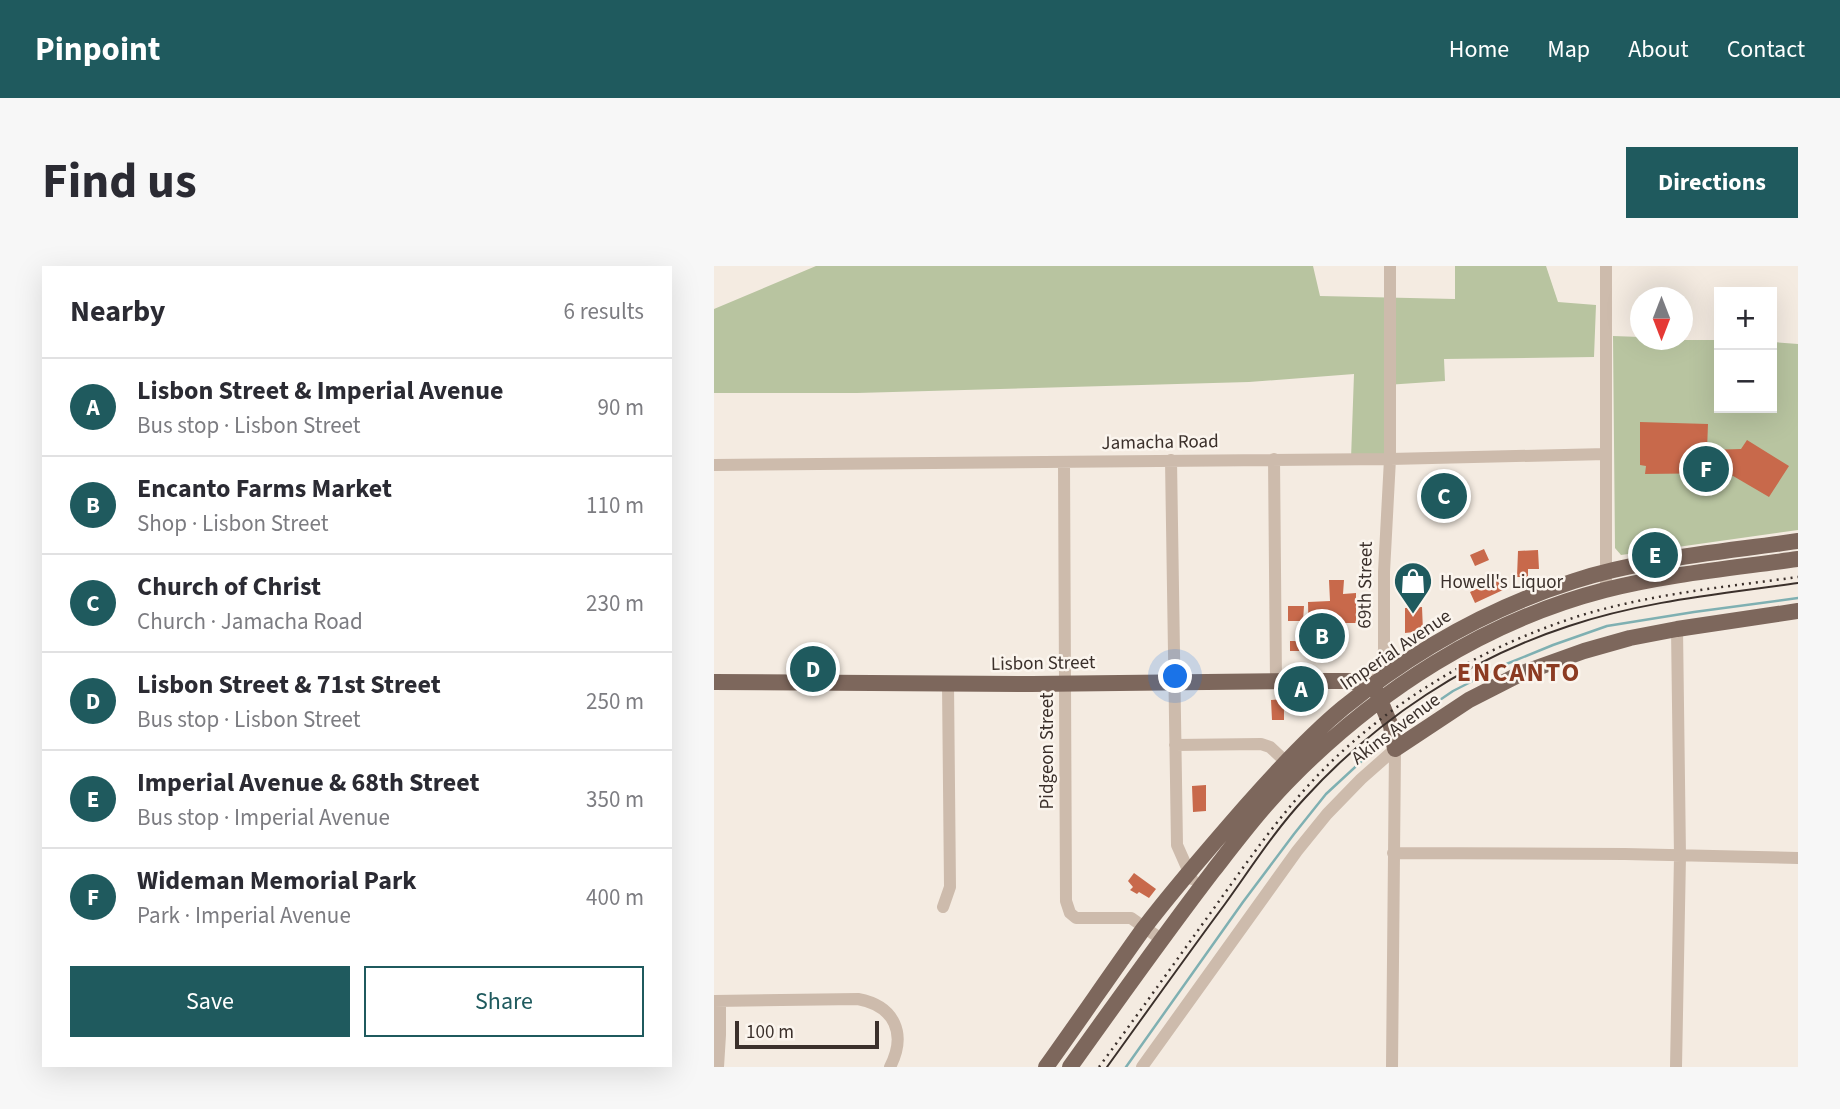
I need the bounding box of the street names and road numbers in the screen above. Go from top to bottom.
street label: Jamacha Road [1101,428,1219,457]
street label: 69th Street [1351,541,1380,629]
street label: Imperial Avenue [1335,603,1457,697]
street label: Lisbon Street [991,649,1096,678]
street label: Akins Avenue [1346,687,1446,772]
street label: Pidgeon Street [1034,692,1061,809]

